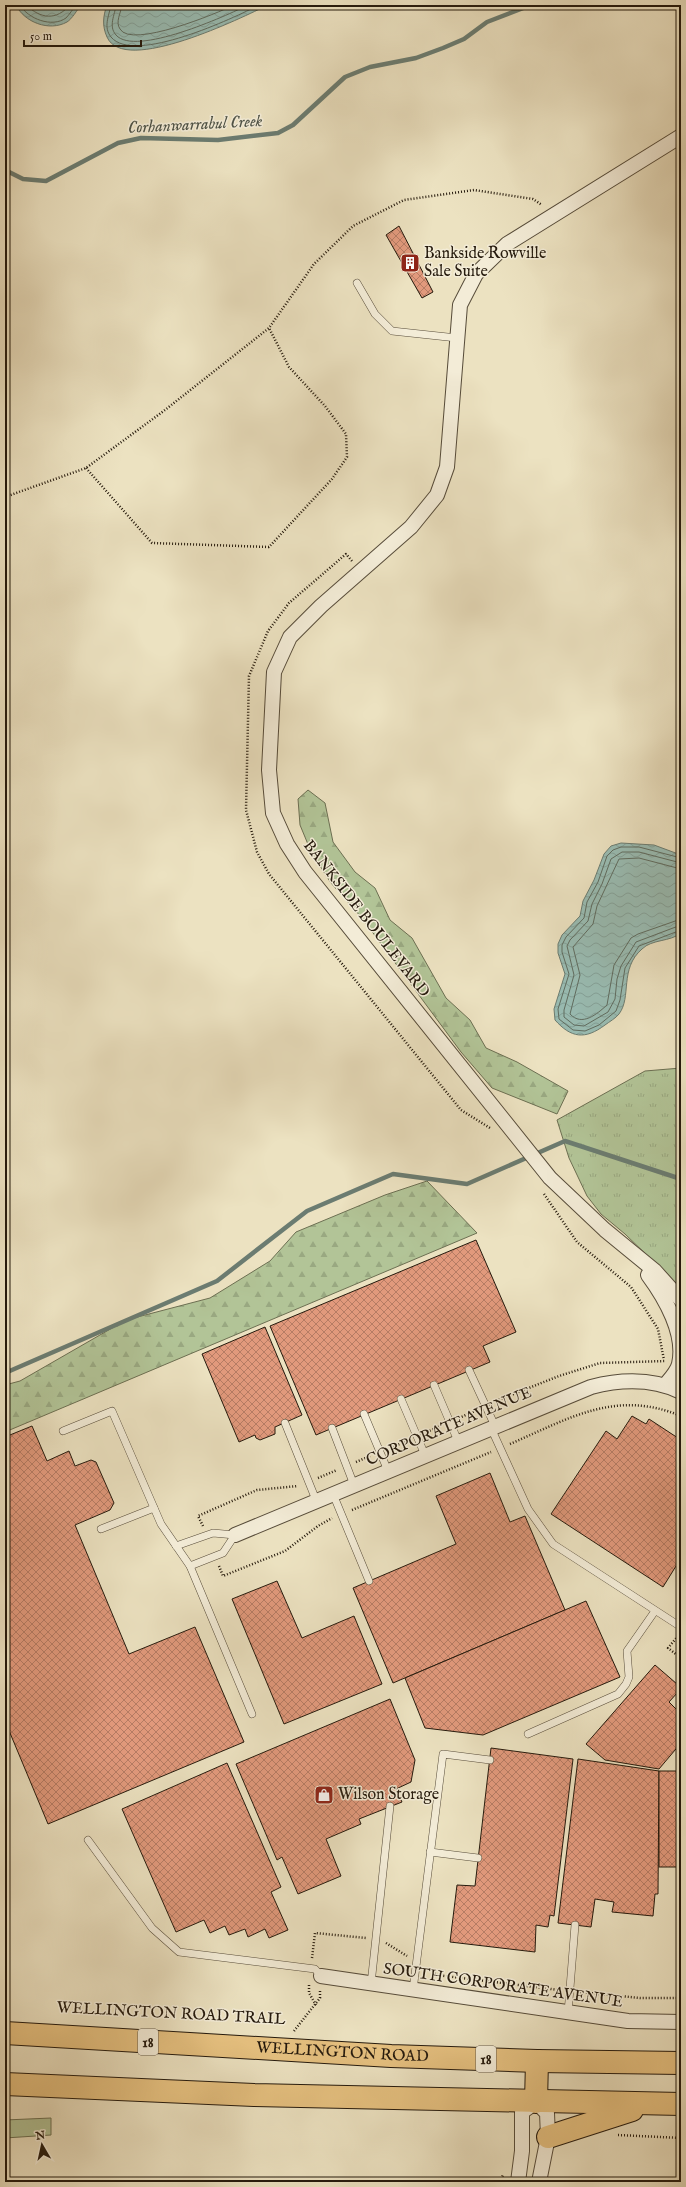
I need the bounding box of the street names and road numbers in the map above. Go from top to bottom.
street label: BANKSIDE BOULEVARD [298,836,434,1002]
street label: CORPORATE AVENUE [363,1383,535,1471]
street label: SOUTH CORPORATE AVENUE [382,1959,624,2013]
street label: WELLINGTON ROAD TRAIL [56,1998,286,2030]
road number: 18 [138,2029,158,2055]
street label: WELLINGTON ROAD [256,2038,429,2067]
road number: 18 [476,2046,496,2072]

